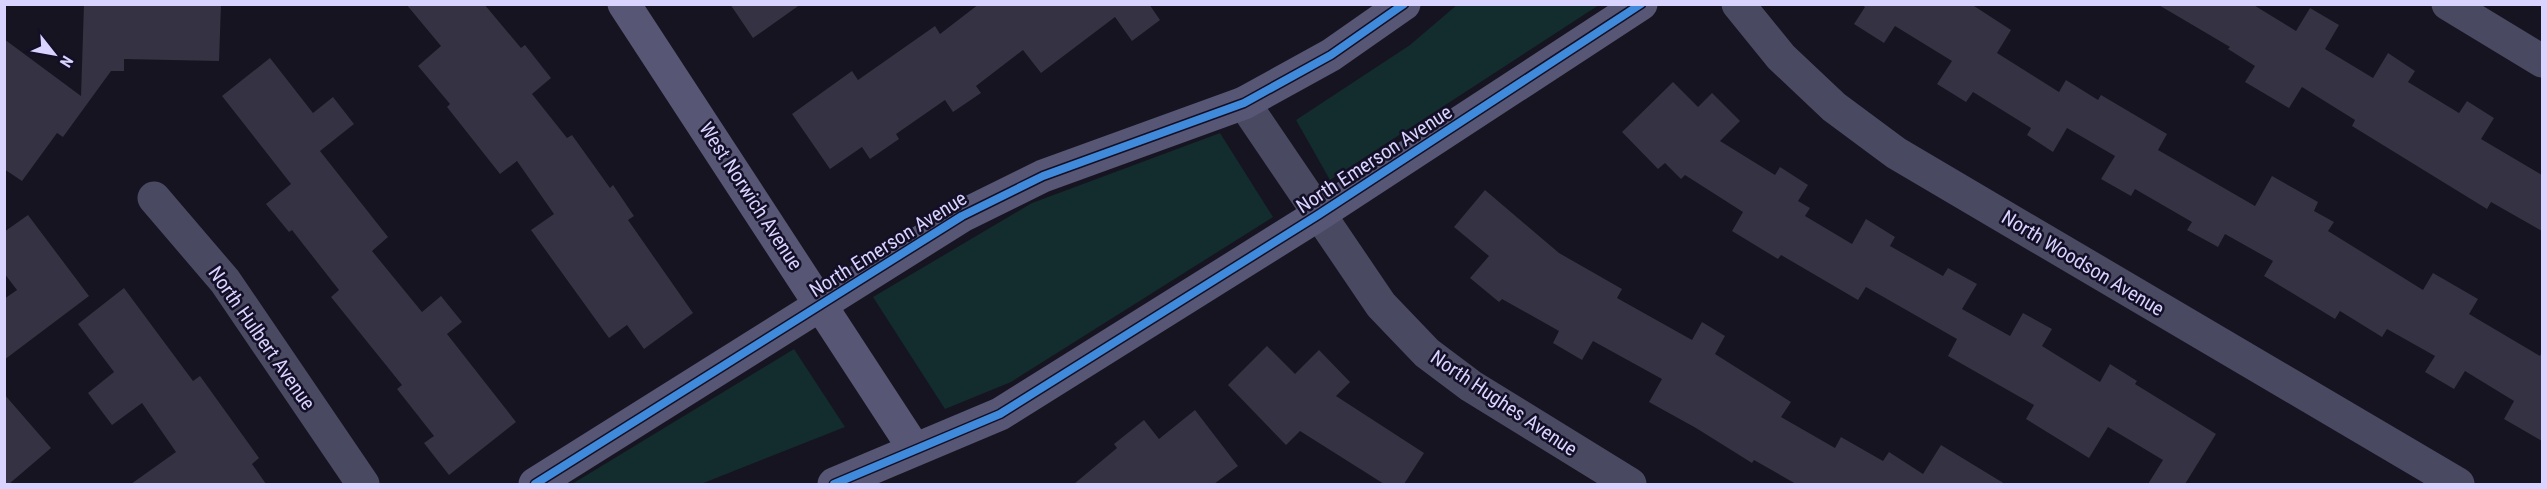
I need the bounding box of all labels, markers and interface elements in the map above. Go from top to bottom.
north arrow [24,24,84,84]
text: N [56,52,77,71]
street label: North Emerson Avenue [1292,100,1456,218]
street label: West Norwich Avenue [694,118,808,274]
street label: North Emerson Avenue [805,186,971,302]
street label: North Woodson Avenue [1997,205,2169,321]
street label: North Hulbert Avenue [203,262,321,414]
street label: North Hughes Avenue [1426,345,1582,461]

